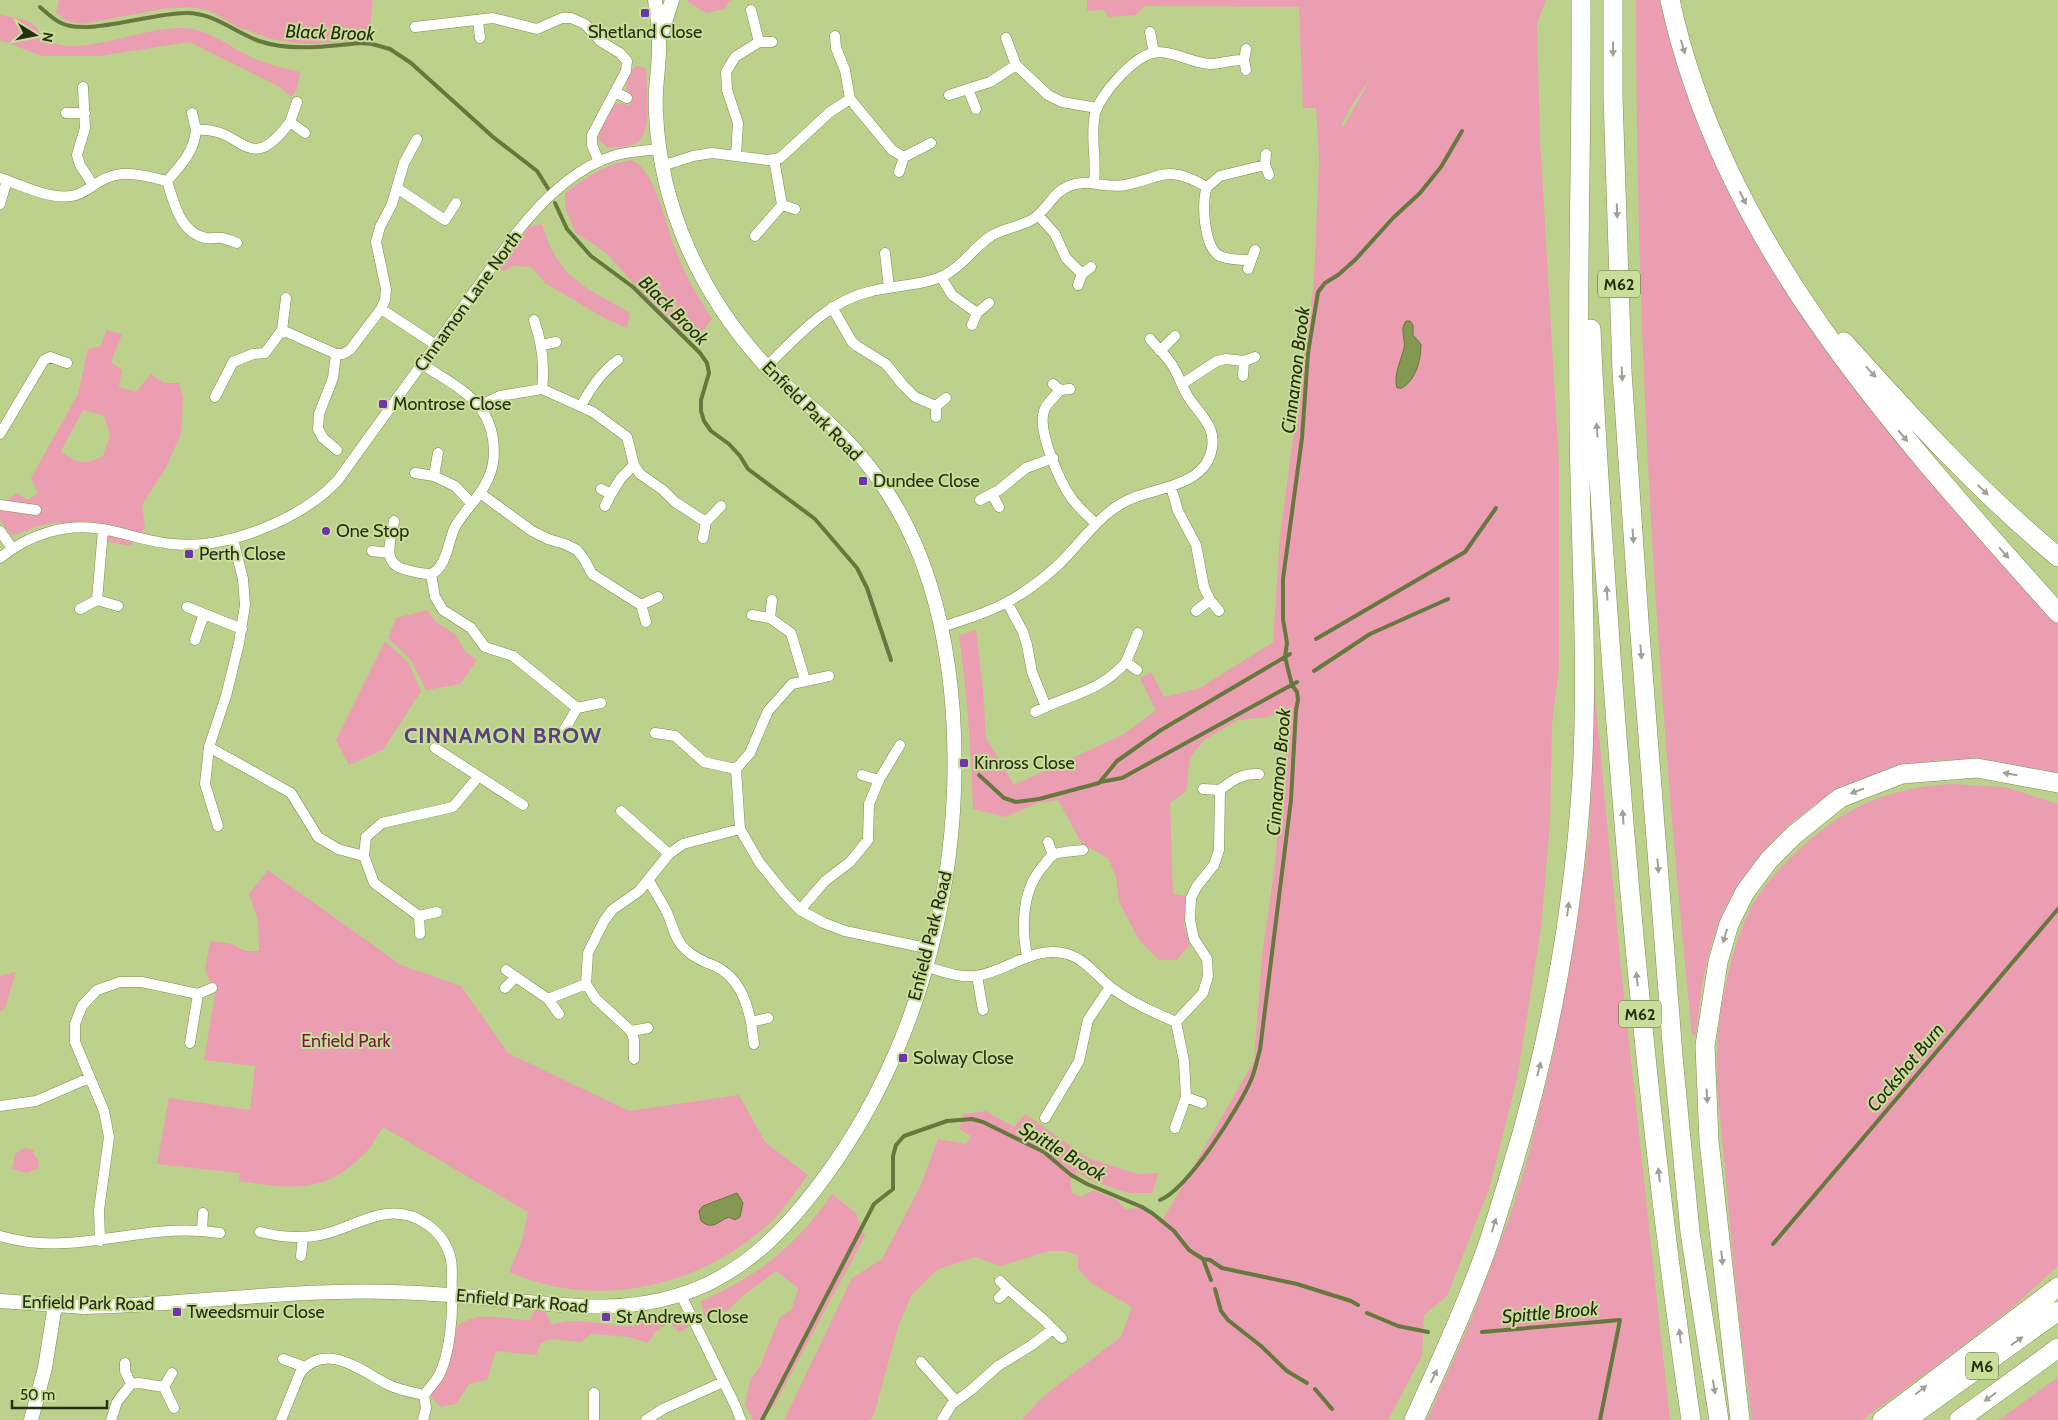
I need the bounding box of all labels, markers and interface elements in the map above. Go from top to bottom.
marker: Shetland Close [639,7,651,19]
north arrow [10,10,60,60]
water label: Black Brook [285,19,376,46]
place label: Shetland Close [588,21,702,43]
text: N [38,31,58,44]
one-way arrow [1679,40,1687,55]
one-way arrow [1609,41,1617,57]
one-way arrow [1739,191,1747,205]
one-way arrow [1613,203,1621,219]
street label: Cinnamon Lane North [409,226,527,376]
road number: M62 [1598,270,1640,298]
water label: Black Brook [634,271,714,351]
water label: Cinnamon Brook [1276,304,1315,435]
street label: Enfield Park Road [757,356,867,466]
one-way arrow [1865,365,1877,377]
one-way arrow [1619,366,1627,382]
place label: Montrose Close [393,393,511,415]
marker: Montrose Close [377,398,389,410]
one-way arrow [1592,422,1600,438]
one-way arrow [1897,429,1909,441]
place label: Dundee Close [873,470,980,492]
marker: Dundee Close [857,475,869,487]
one-way arrow [1976,484,1988,496]
place label: One Stop [336,520,409,542]
marker: One Stop [320,525,332,537]
one-way arrow [1630,528,1638,544]
place label: Perth Close [199,543,286,565]
one-way arrow [1998,546,2010,558]
marker: Perth Close [183,548,195,560]
one-way arrow [1602,584,1610,600]
one-way arrow [1638,644,1646,660]
water label: Cinnamon Brook [1261,707,1296,837]
district label: CINNAMON BROW [404,722,602,749]
place label: Kinross Close [974,752,1075,774]
marker: Kinross Close [958,757,970,769]
one-way arrow [2002,769,2018,777]
one-way arrow [1849,787,1864,795]
one-way arrow [1619,809,1627,825]
one-way arrow [1655,858,1663,874]
street label: Enfield Park Road [903,869,957,1003]
one-way arrow [1564,901,1572,917]
one-way arrow [1721,929,1729,944]
one-way arrow [1633,971,1641,987]
road number: M62 [1619,1001,1661,1028]
water label: Cockshot Burn [1862,1018,1949,1116]
park label: Enfield Park [301,1030,392,1052]
place label: Solway Close [913,1047,1014,1069]
marker: Solway Close [897,1052,909,1064]
one-way arrow [1535,1061,1543,1076]
one-way arrow [1704,1089,1712,1105]
water label: Spittle Brook [1015,1117,1111,1187]
one-way arrow [1655,1167,1663,1183]
one-way arrow [1490,1217,1498,1232]
one-way arrow [1718,1250,1726,1266]
street label: Enfield Park Road [455,1284,589,1318]
street label: Enfield Park Road [22,1291,154,1315]
water label: Spittle Brook [1501,1297,1600,1328]
place label: Tweedsmuir Close [187,1301,325,1323]
marker: Tweedsmuir Close [171,1306,183,1318]
place label: St Andrews Close [616,1306,749,1328]
marker: St Andrews Close [600,1311,612,1323]
one-way arrow [1675,1328,1683,1344]
one-way arrow [2010,1336,2024,1346]
road number: M6 [1966,1352,1998,1380]
one-way arrow [1431,1369,1439,1383]
scale bar [12,1378,108,1410]
one-way arrow [1710,1379,1718,1395]
one-way arrow [1914,1385,1927,1396]
text: 50 m [20,1386,55,1404]
one-way arrow [1984,1392,1997,1403]

